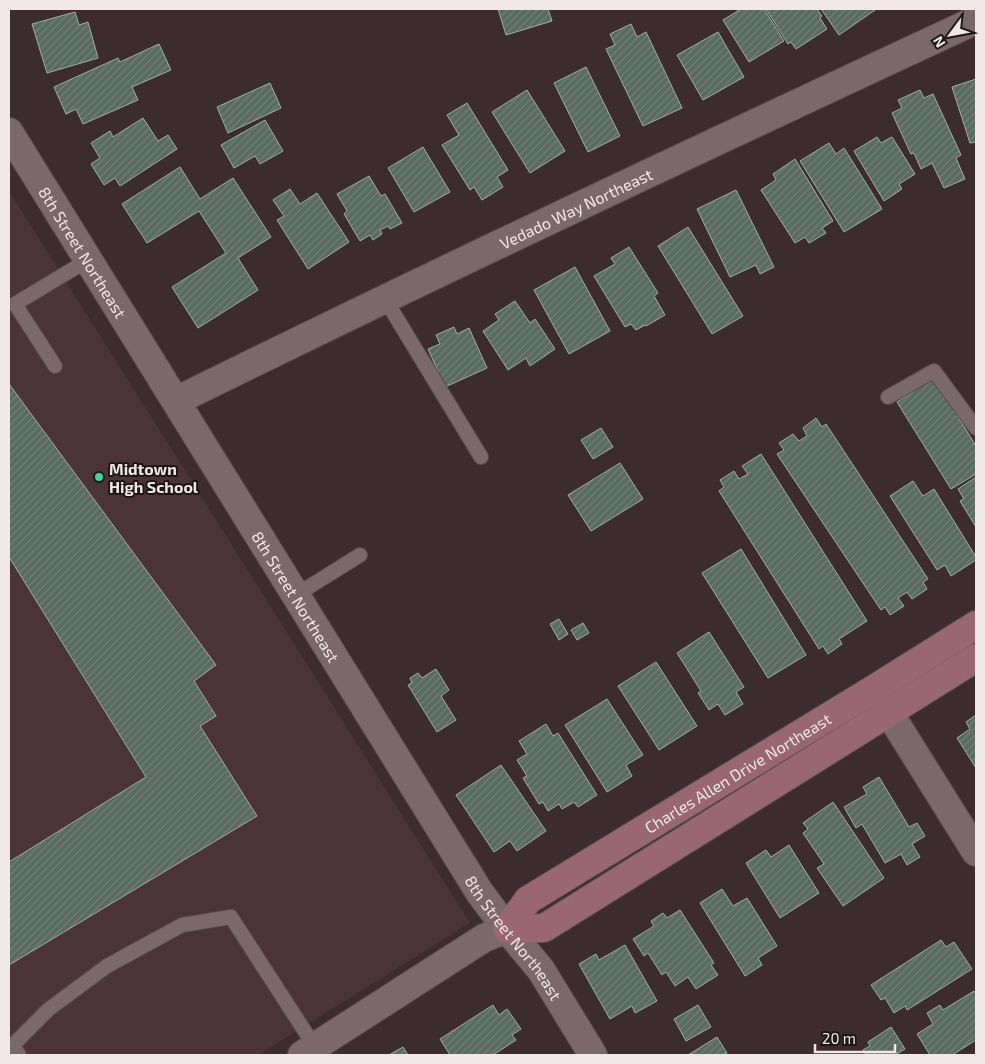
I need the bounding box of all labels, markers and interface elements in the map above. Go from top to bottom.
north arrow [925,10,975,60]
text: N [929,33,948,51]
street label: Vedado Way Northeast [496,164,655,252]
street label: 8th Street Northeast [35,183,131,321]
place label: Midtown High School [109,459,199,496]
marker: Midtown High School [93,471,105,483]
street label: 8th Street Northeast [249,527,344,665]
street label: Charles Allen Drive Northeast [641,708,834,836]
street label: 8th Street Northeast [462,872,566,1003]
scale bar [815,1022,895,1054]
text: 20 m [822,1029,856,1047]

